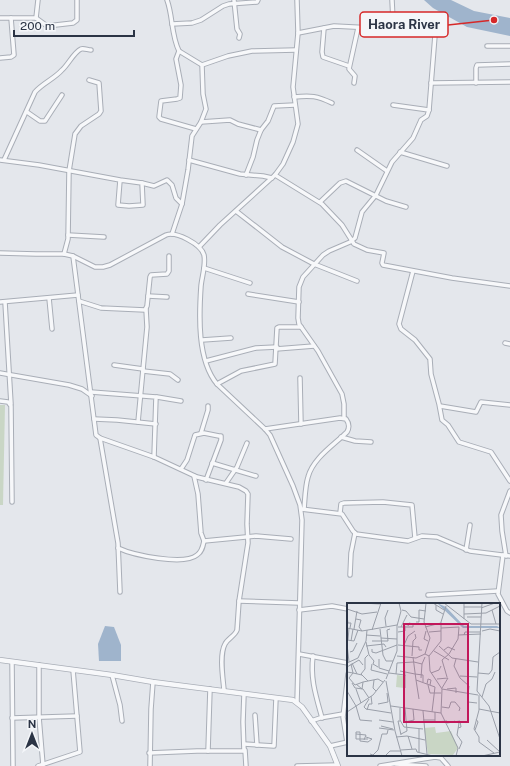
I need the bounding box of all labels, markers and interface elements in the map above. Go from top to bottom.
scale bar [14,12,134,38]
callout: Haora River [360,12,448,37]
text: Haora River [368,17,441,32]
text: 200 m [20,19,55,33]
inset map [347,603,500,756]
north arrow [12,714,52,754]
text: N [28,718,36,730]

